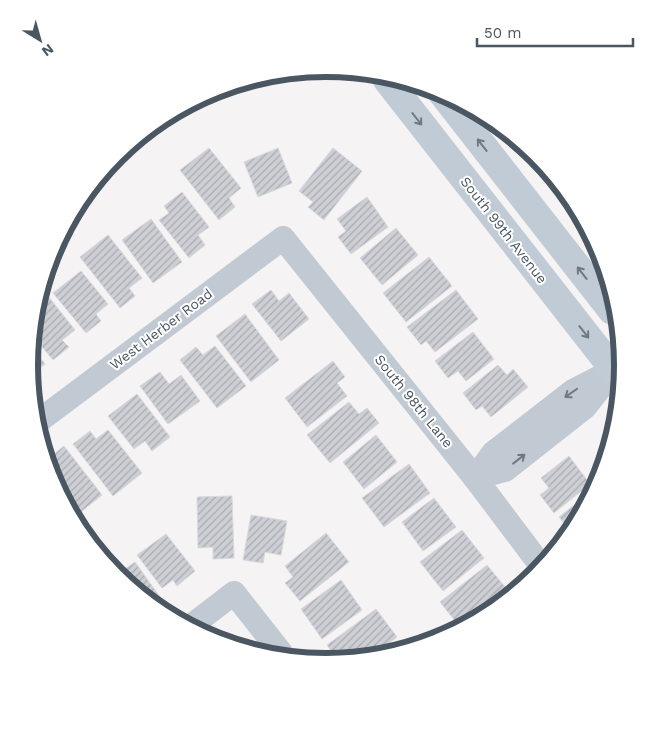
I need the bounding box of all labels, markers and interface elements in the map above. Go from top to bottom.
north arrow [15,15,65,65]
scale bar [477,15,633,47]
text: 50 m [484,24,521,42]
text: N [39,41,57,60]
one-way arrow [412,112,422,126]
one-way arrow [477,139,488,152]
street label: South 99th Avenue [457,174,551,286]
one-way arrow [577,267,588,280]
street label: West Herber Road [107,285,215,373]
one-way arrow [578,325,589,338]
street label: South 98th Lane [372,351,456,451]
one-way arrow [564,388,578,398]
one-way arrow [512,454,526,464]

